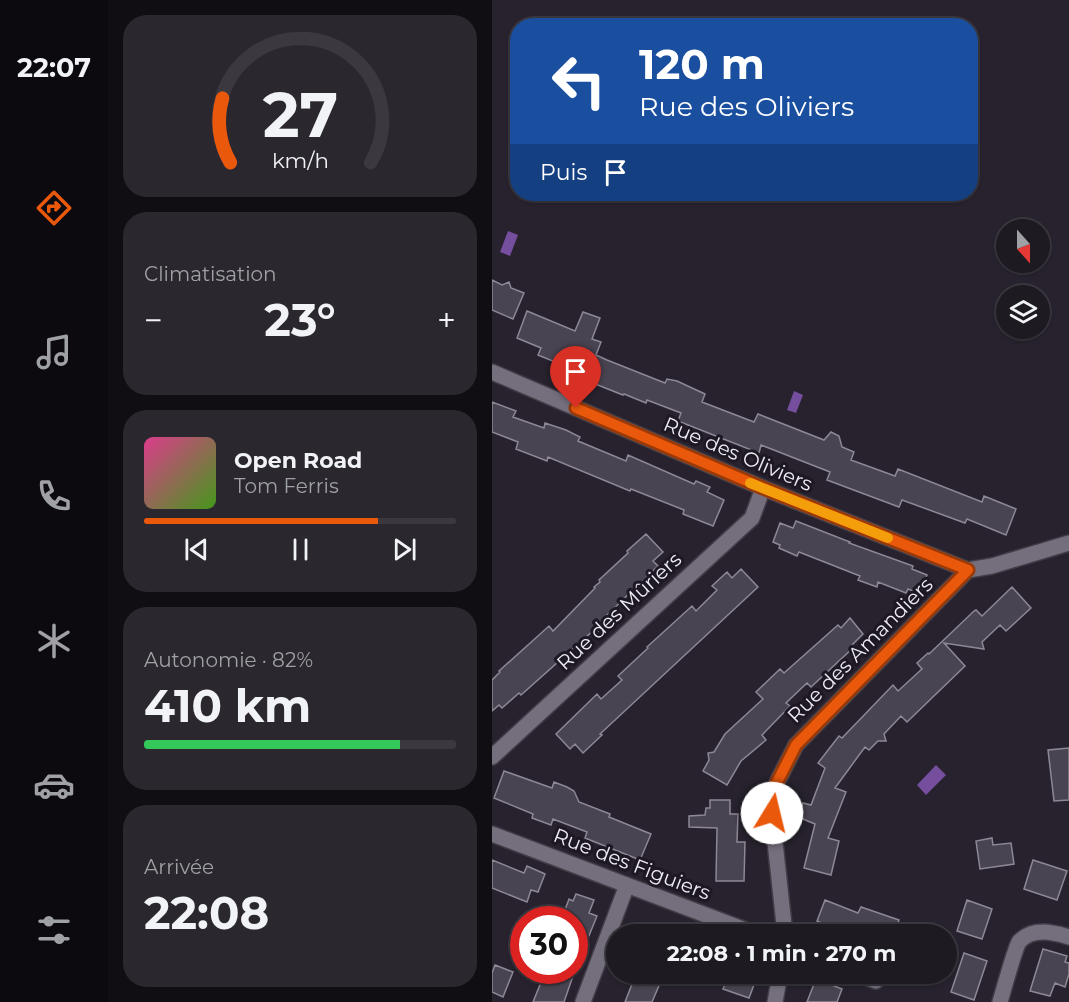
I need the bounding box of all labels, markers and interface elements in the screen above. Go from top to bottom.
text: 120 m [639,38,765,90]
icon: left [540,42,618,120]
text: 22:07 [17,51,91,84]
text: 27 [262,77,338,153]
text: Rue des Oliviers [639,90,854,123]
text: km/h [271,148,329,174]
icon: arrive [599,156,632,189]
text: Puis [540,159,587,186]
icon: directions [33,187,75,229]
north arrow [996,219,1050,273]
map controls [996,219,1050,339]
text: Climatisation [144,262,277,286]
button: layers [996,285,1050,339]
text: 23° [264,292,336,347]
text: − [144,300,163,340]
text: + [437,300,456,340]
icon: music [33,331,75,373]
pin [550,346,601,408]
icon: arrive [559,355,592,388]
street label: Rue des Oliviers [660,412,816,496]
text: Open Road [234,447,362,474]
text: Tom Ferris [234,474,339,498]
icon: phone [33,475,75,517]
icon: previous [180,533,213,566]
icon: pause [284,533,317,566]
icon: next [388,533,421,566]
street label: Rue des Mûriers [552,547,686,675]
street label: Rue des Amandiers [782,572,938,728]
icon: climate [33,620,75,662]
text: Autonomie · 82% [144,648,313,672]
text: 410 km [144,678,311,733]
icon: car [33,764,75,806]
position arrow [740,781,804,845]
street label: Rue des Figuiers [550,823,714,905]
text: Arrivée [144,855,214,879]
text: 22:08 [144,885,269,940]
speed limit sign: 30 [510,906,588,984]
icon: filters [33,909,75,951]
text: 22:08 · 1 min · 270 m [667,940,896,967]

